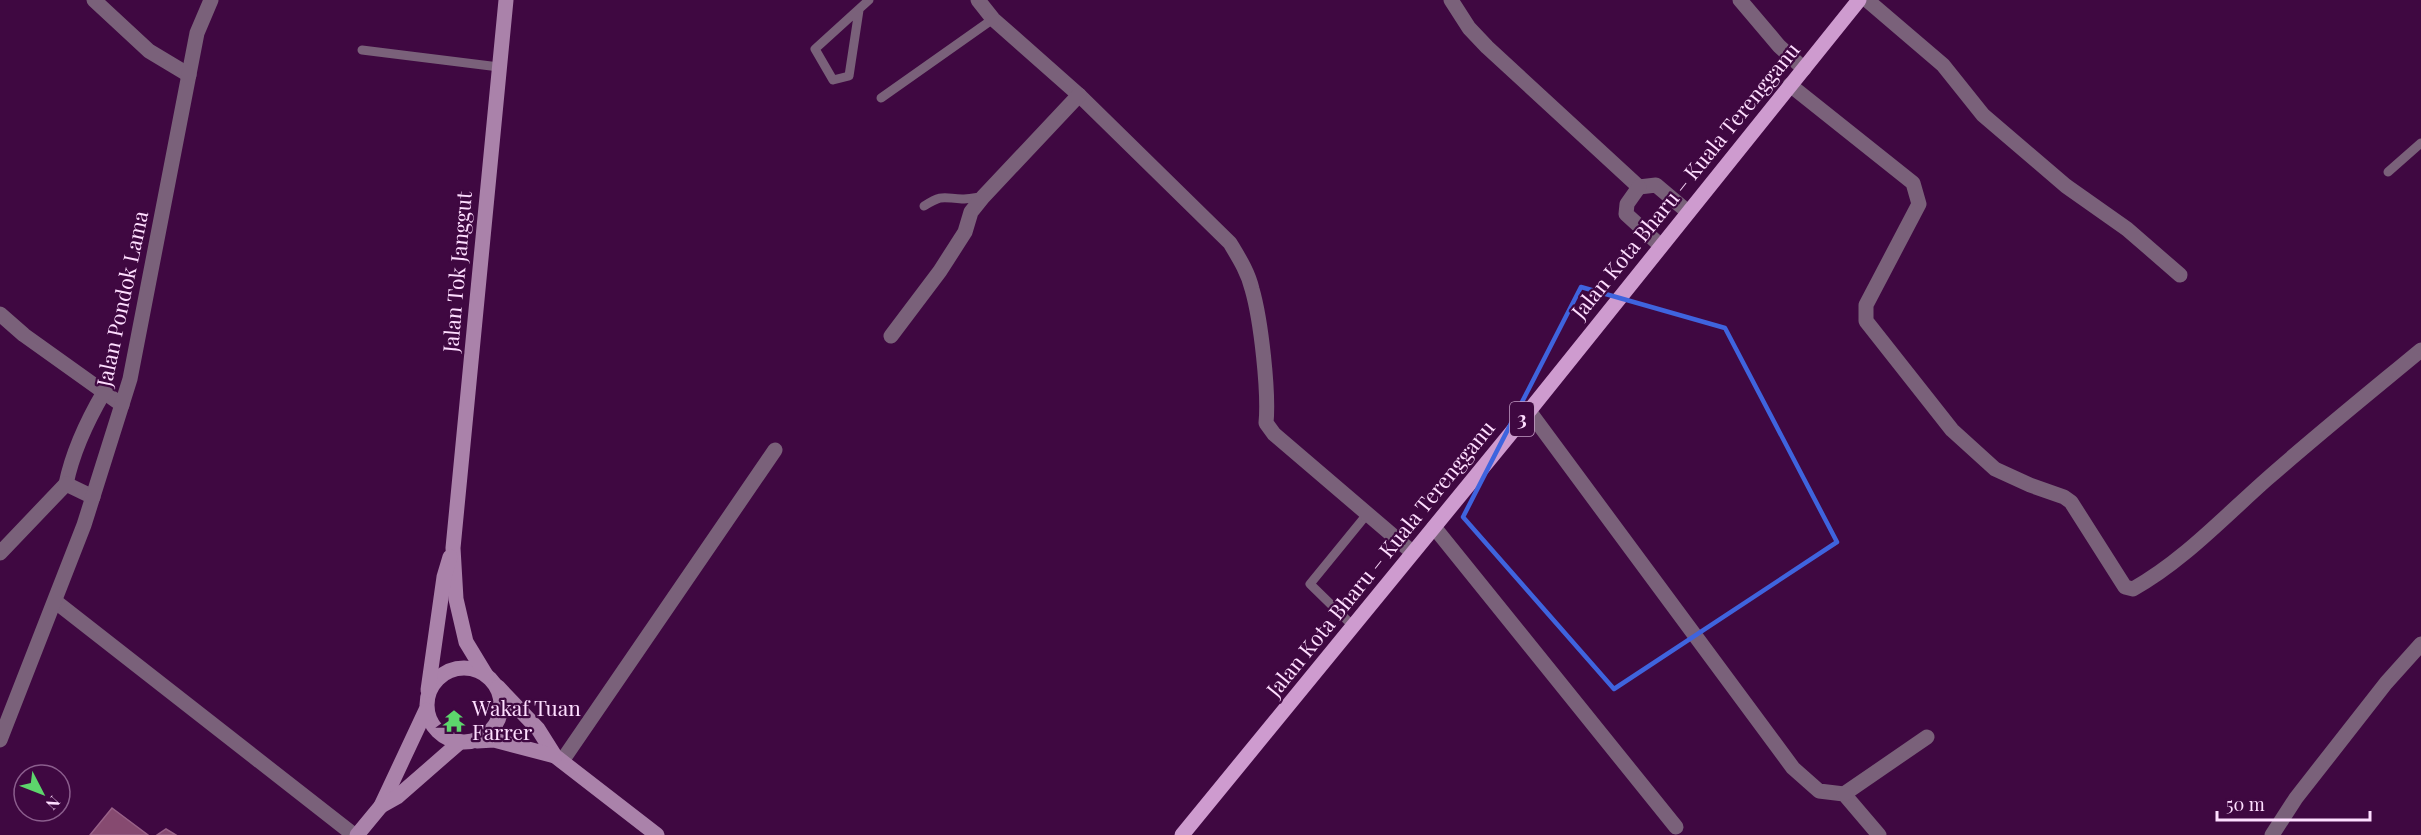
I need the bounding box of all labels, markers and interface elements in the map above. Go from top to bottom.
street label: Jalan Kota Bharu – Kuala Terengganu [1563,36,1805,325]
street label: Jalan Tok Janggut [435,190,477,354]
street label: Jalan Pondok Lama [89,208,153,390]
road number: 3 [1510,402,1534,436]
street label: Jalan Kota Bharu – Kuala Terengganu [1258,414,1500,703]
place label: Wakaf Tuan Farrer [471,693,581,745]
temple icon: Wakaf Tuan Farrer [441,708,467,734]
north arrow [12,763,72,823]
scale bar [2217,784,2370,822]
text: N [42,792,65,815]
text: 50 m [2226,792,2265,816]

